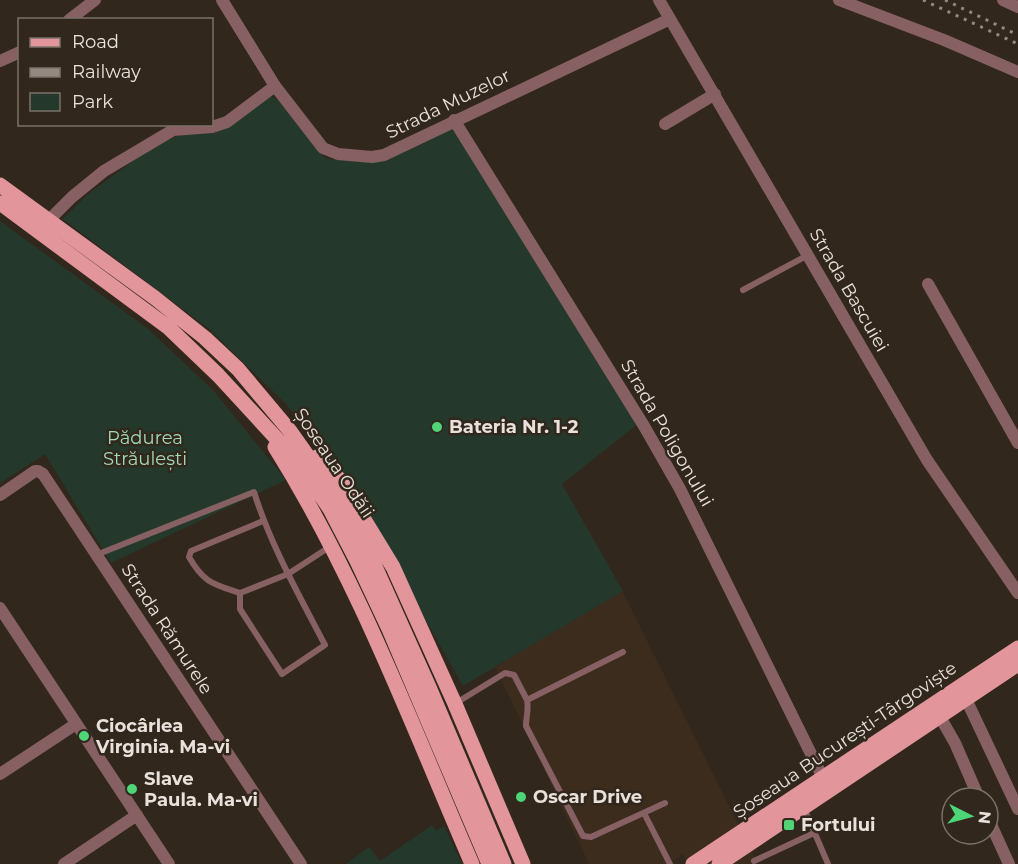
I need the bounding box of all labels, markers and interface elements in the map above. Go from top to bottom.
legend [18,18,213,126]
text: Road [72,31,119,53]
text: Railway [72,61,141,83]
street label: Strada Muzelor [382,64,514,144]
text: Park [72,91,113,113]
street label: Strada Bascuiei [805,224,893,356]
street label: Strada Poligonului [616,355,718,511]
street label: Șoseaua Odăii [288,404,379,523]
place label: Bateria Nr. 1-2 [449,416,579,438]
marker: Bateria Nr. 1-2 [430,420,444,434]
park label: Pădurea Străulești [103,427,187,471]
street label: Strada Rămurele [117,560,218,699]
street label: Șoseaua București-Târgoviște [729,657,962,824]
place label: Ciocârlea Virginia. Ma-vi [95,715,230,758]
marker: Ciocârlea Virginia. Ma-vi [77,729,91,743]
place label: Slave Paula. Ma-vi [144,768,258,811]
marker: Slave Paula. Ma-vi [125,782,139,796]
place label: Oscar Drive [533,786,642,808]
north arrow [940,786,1000,846]
marker: Oscar Drive [514,790,528,804]
text: N [974,810,995,825]
place label: Fortului [801,814,875,836]
marker: Fortului [782,818,796,832]

